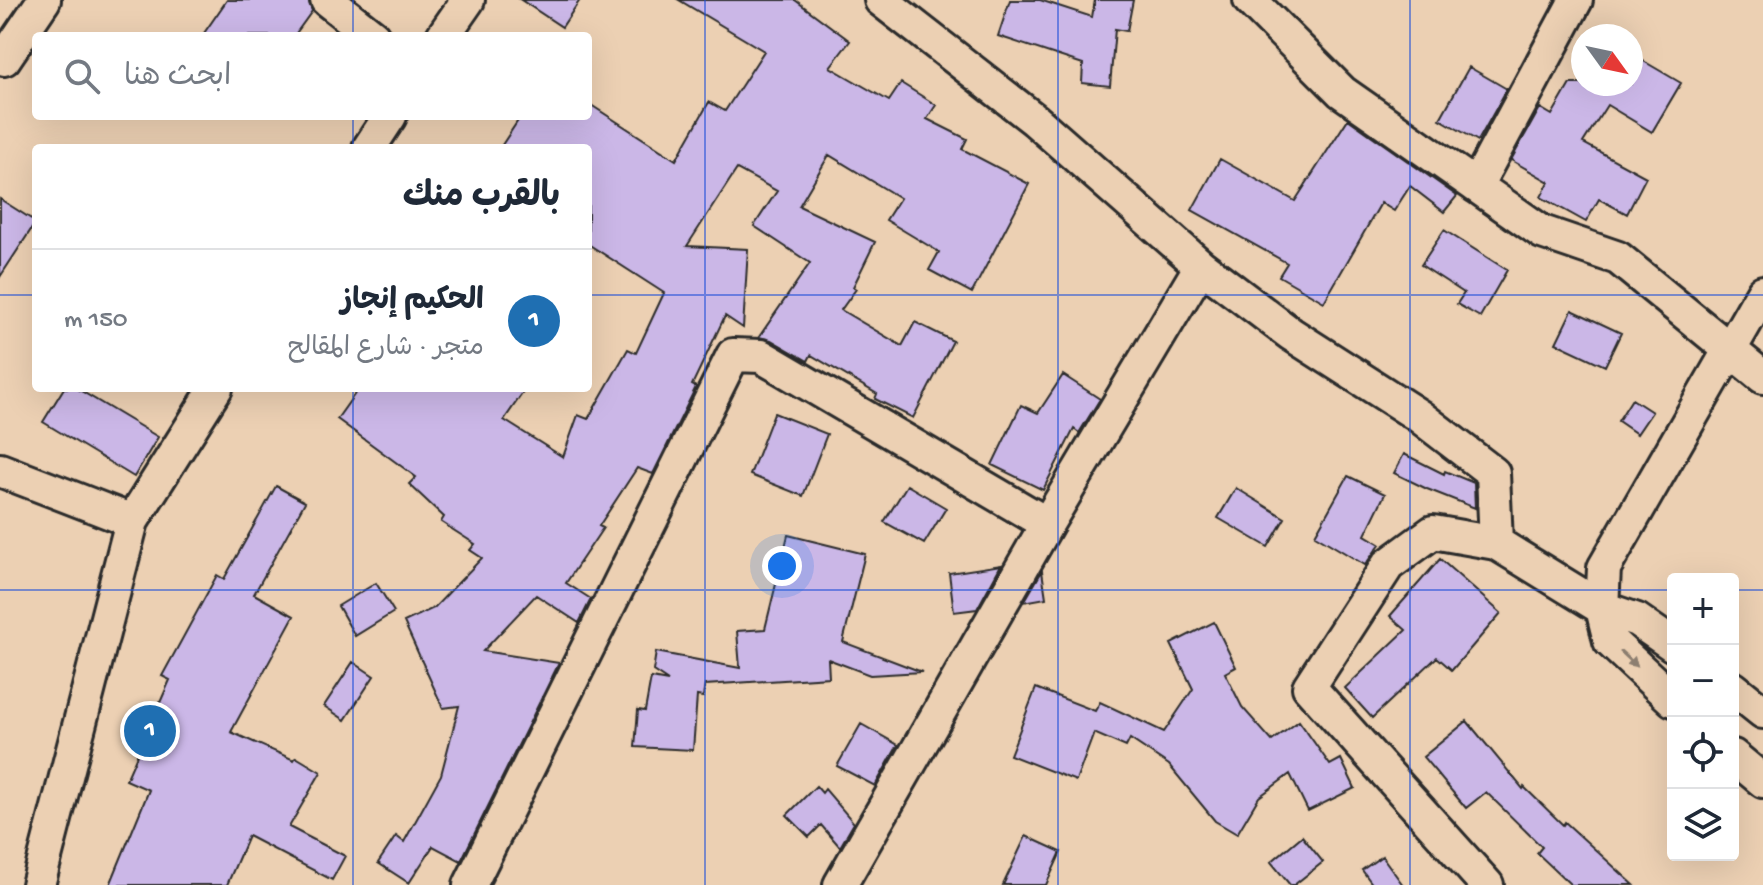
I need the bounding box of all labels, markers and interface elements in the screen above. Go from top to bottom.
north arrow [1571,24,1643,96]
search box [32,32,592,120]
icon: search [60,54,104,98]
text: ابحث هنا [124,61,231,96]
text: بالقرب منك [403,179,560,219]
text: الحكيم إنجاز [341,285,484,320]
text: 150 m [64,306,128,337]
text: 1 [529,306,539,337]
text: متجر · شارع المقالح [288,334,484,365]
your location [762,546,802,586]
map controls [1667,573,1739,861]
button: + [1667,573,1739,645]
button: − [1667,645,1739,717]
one-way arrow [1619,649,1638,668]
pin: 1 [124,701,176,761]
button: locate [1667,717,1739,789]
button: layers [1667,789,1739,861]

